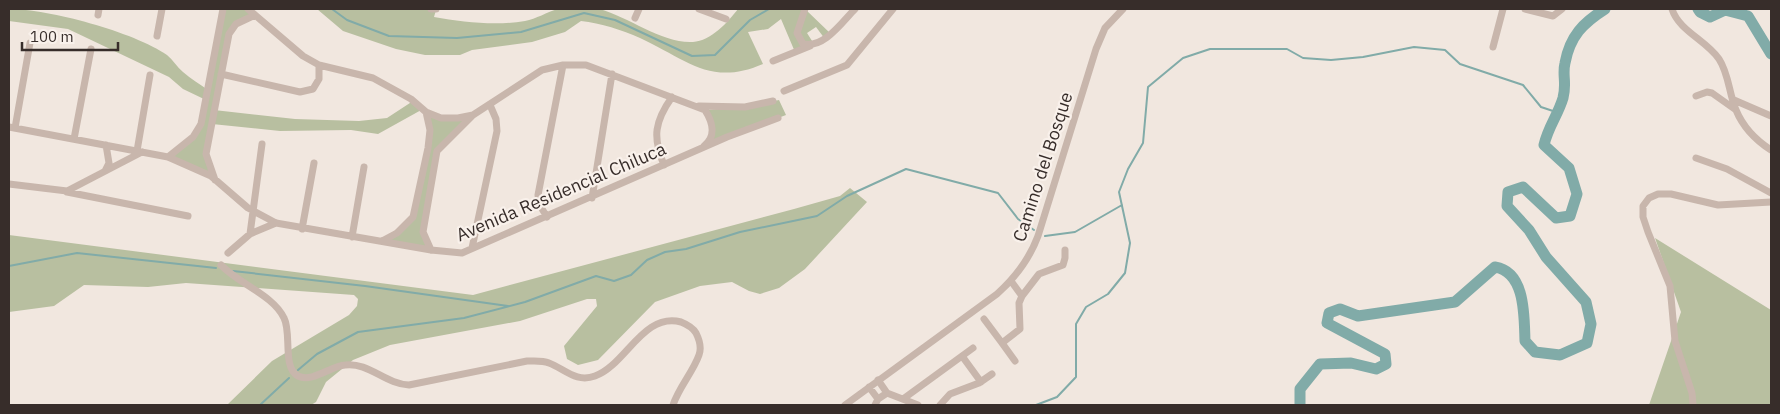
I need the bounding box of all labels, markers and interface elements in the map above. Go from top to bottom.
scale bar [22,20,119,52]
text: 100 m [30,27,74,46]
street label: Camino del Bosque [1007,89,1078,245]
street label: Avenida Residencial Chiluca [452,137,670,246]

